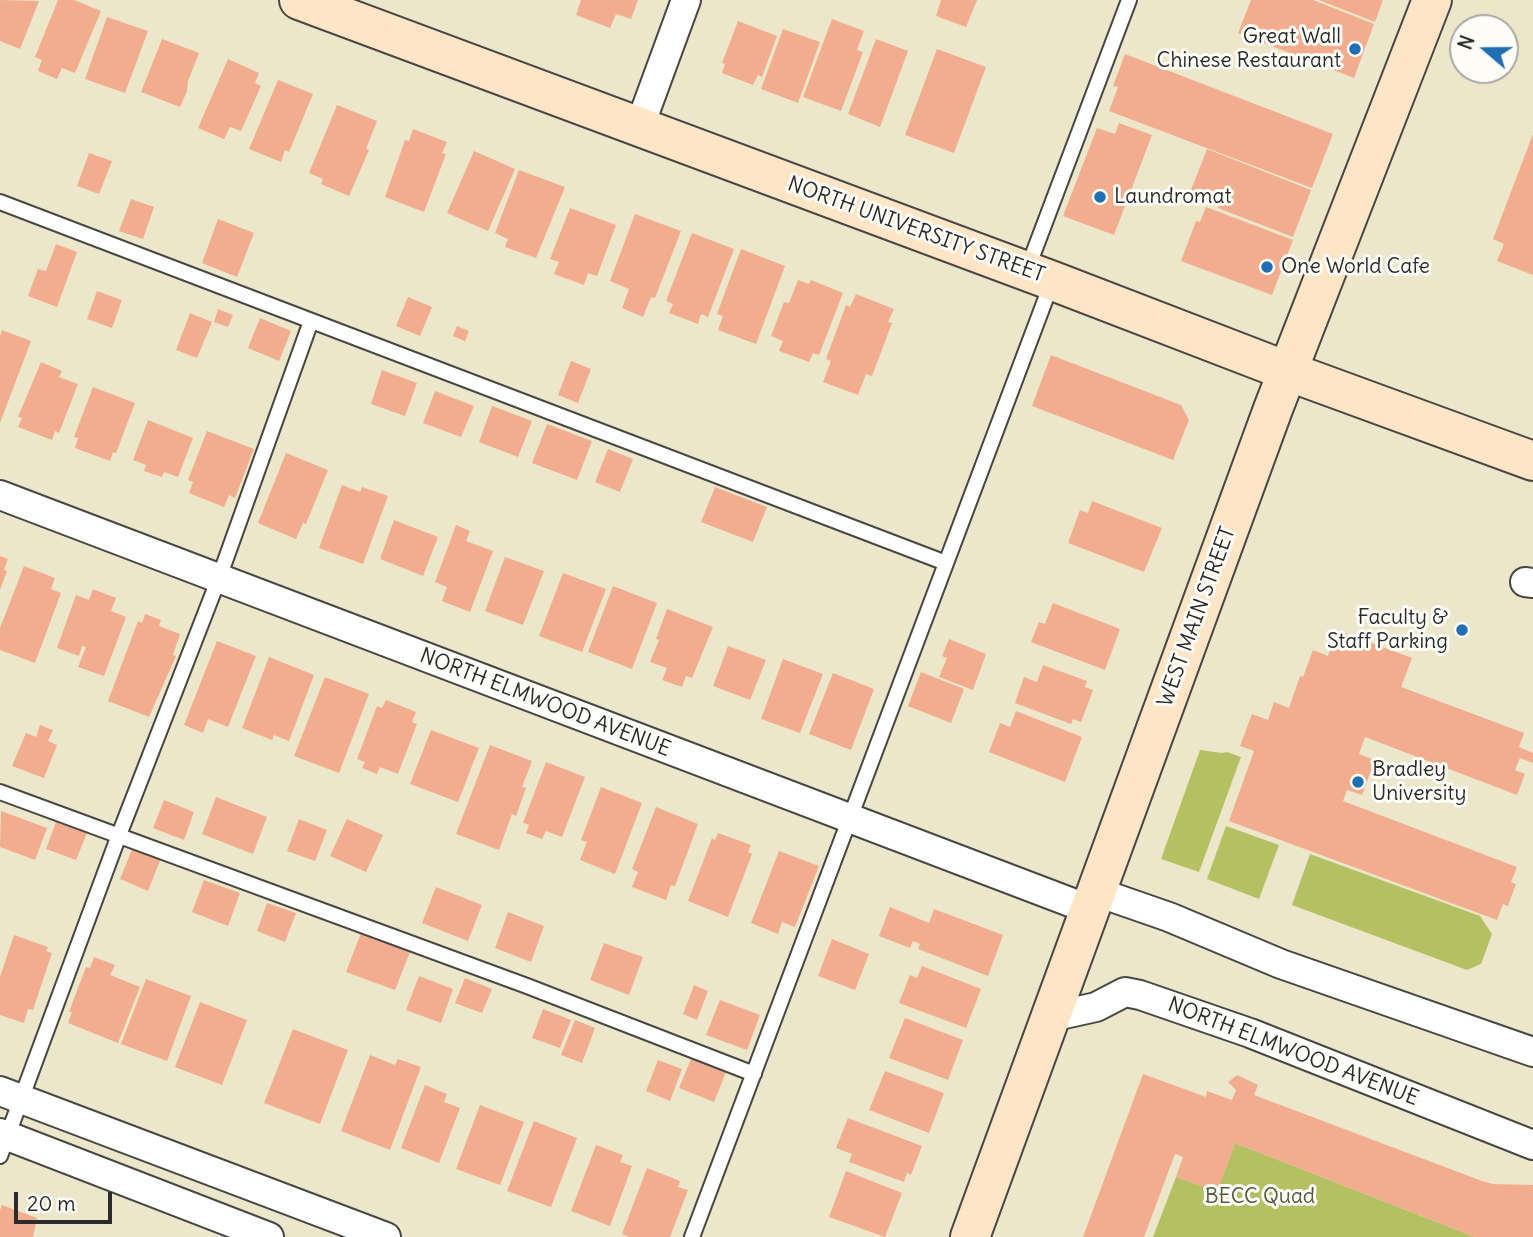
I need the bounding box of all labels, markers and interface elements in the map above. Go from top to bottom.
north arrow [1449,14,1519,84]
place label: Great Wall Chinese Restaurant [1157,24,1341,74]
text: N [1453,32,1480,53]
marker: Great Wall Chinese Restaurant [1347,41,1363,57]
street label: NORTH UNIVERSITY STREET [784,172,1048,288]
place label: Laundromat [1114,184,1232,210]
marker: Laundromat [1092,189,1108,205]
place label: One World Cafe [1281,254,1430,280]
marker: One World Cafe [1259,259,1275,275]
street label: WEST MAIN STREET [1153,524,1241,710]
place label: Faculty & Staff Parking [1327,605,1448,655]
marker: Faculty & Staff Parking [1454,622,1470,638]
street label: NORTH ELMWOOD AVENUE [416,643,674,763]
place label: Bradley University [1372,757,1466,807]
marker: Bradley University [1350,774,1366,790]
street label: NORTH ELMWOOD AVENUE [1164,992,1422,1112]
scale bar [18,1178,116,1222]
park label: BECC Quad [1205,1184,1315,1210]
text: 20 m [27,1190,76,1217]

